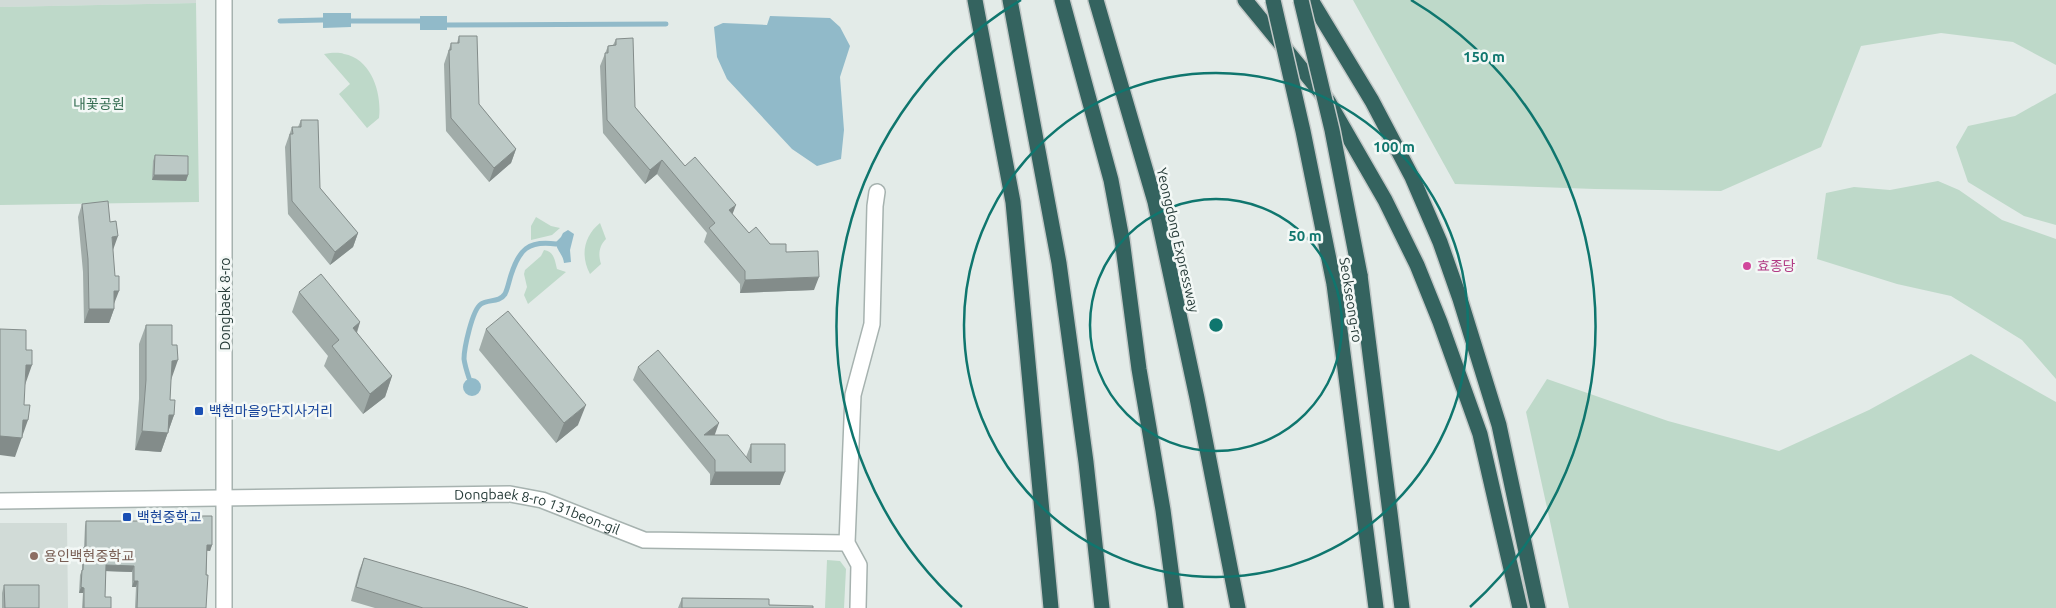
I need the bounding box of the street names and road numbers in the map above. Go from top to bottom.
street label: Yeongdong Expressway [1154,166,1203,314]
street label: Seokseong-ro [1336,256,1366,344]
street label: Dongbaek 8-ro [217,258,233,350]
street label: Dongbaek 8-ro 131beon-gil [454,486,623,538]

